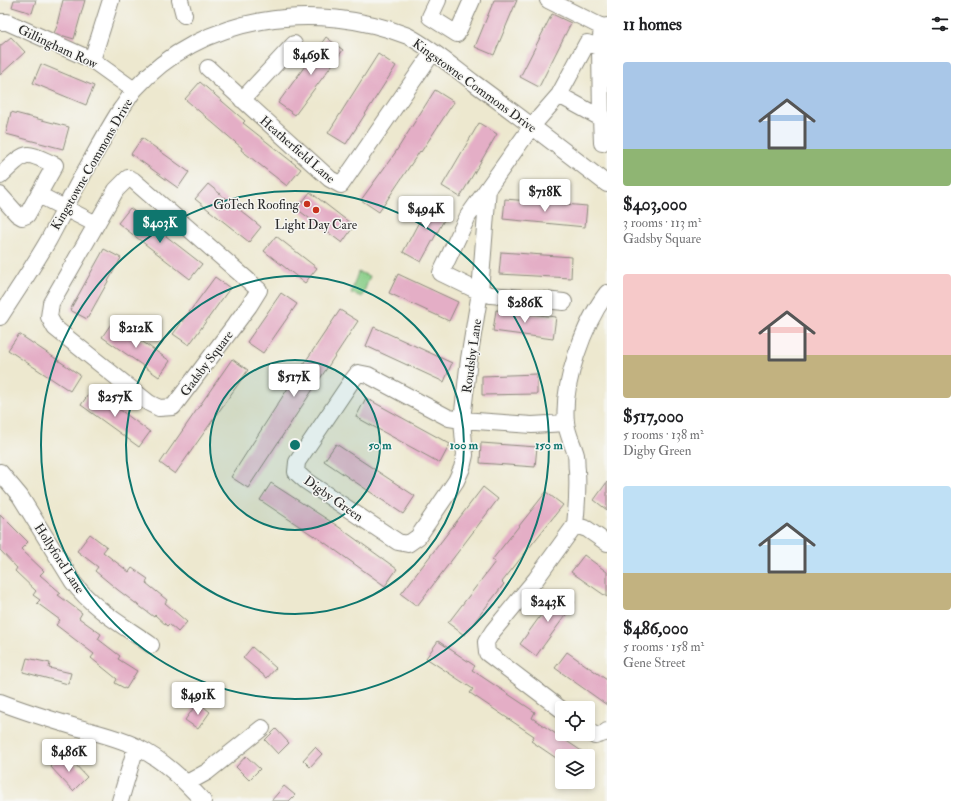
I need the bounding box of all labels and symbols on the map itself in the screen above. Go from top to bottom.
street label: Gillingham Row [15,21,101,73]
street label: Kingstowne Commons Drive [409,35,540,136]
pin: $469K [283,42,339,76]
street label: Kingstowne Commons Drive [48,95,136,233]
street label: Heatherfield Lane [256,113,339,187]
pin: $718K [517,179,573,213]
pin: $494K [398,196,454,230]
place label: GoTech Roofing [213,197,300,213]
marker: GoTech Roofing [302,199,312,209]
marker: Light Day Care [311,205,321,215]
pin: $403K [132,210,188,244]
place label: Light Day Care [275,217,358,234]
pin: $286K [497,290,553,324]
pin: $212K [108,315,164,349]
street label: Roudsby Lane [459,317,486,394]
street label: Gadsby Square [177,327,238,400]
pin: $517K [266,364,322,398]
pin: $257K [87,384,143,418]
centre of rings [288,438,302,452]
text: 50 m [368,438,392,453]
text: 100 m [450,438,479,453]
text: 150 m [535,438,563,453]
street label: Digby Green [300,473,366,526]
street label: Hollyford Lane [30,521,88,598]
pin: $243K [520,589,576,623]
pin: $491K [170,682,226,716]
pin: $486K [41,739,97,773]

